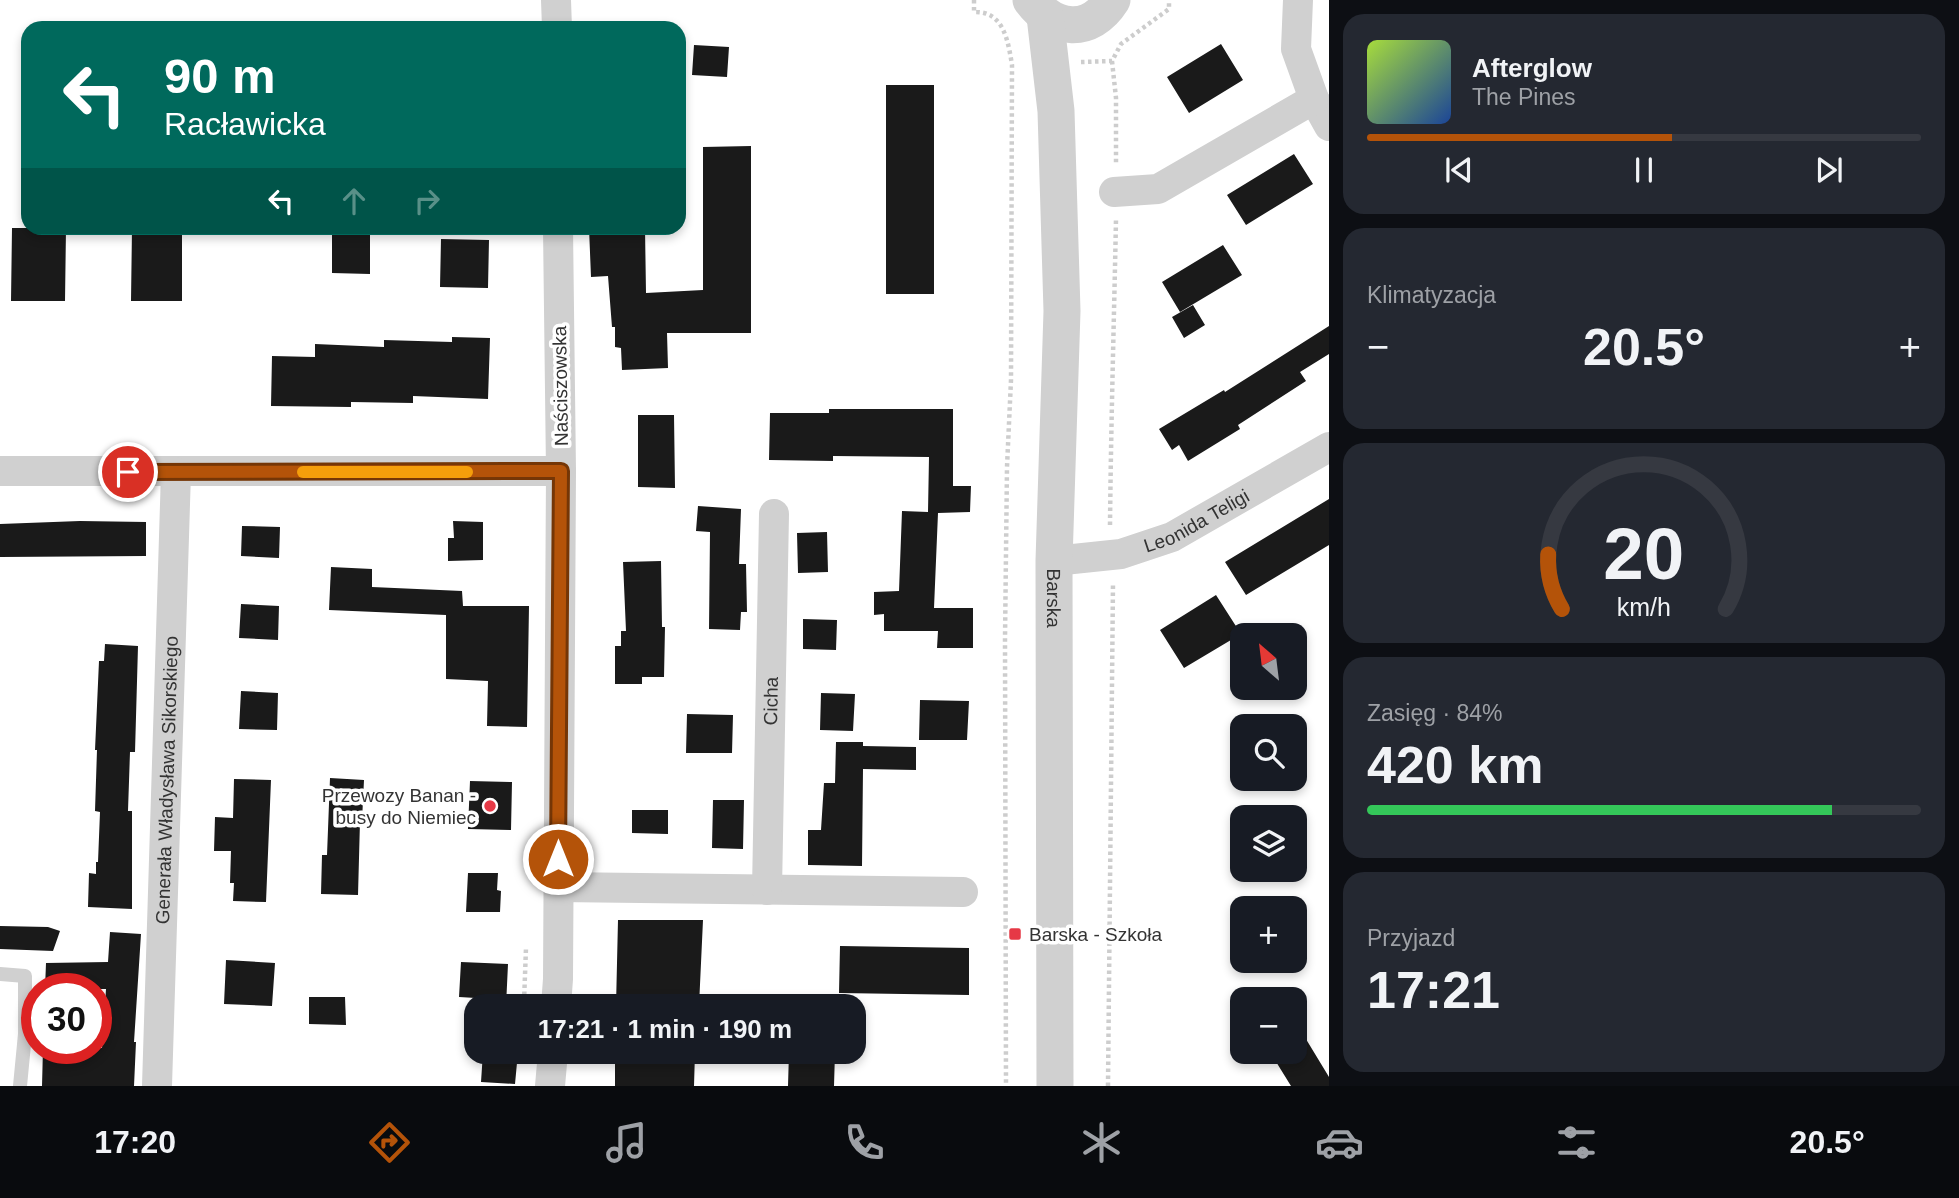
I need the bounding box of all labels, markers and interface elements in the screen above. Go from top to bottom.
icon: left [49,49,140,140]
text: 90 m [164,49,276,103]
text: Afterglow [1472,53,1592,83]
text: The Pines [1472,84,1576,110]
text: Racławicka [164,106,326,142]
icon: previous [1440,151,1478,189]
icon: pause [1625,151,1663,189]
icon: next [1810,151,1848,189]
icon: left [262,182,300,220]
icon: ahead [335,182,373,220]
icon: right [408,182,446,220]
text: Klimatyzacja [1367,282,1496,308]
text: 20.5° [1583,318,1705,376]
street label: Naściszowska [549,325,572,446]
text: − [1367,326,1389,368]
text: + [1899,326,1921,368]
pin [98,442,158,502]
icon: arrive [109,453,147,491]
street label: Leonida Teligi [1141,485,1253,557]
text: 20 [1604,513,1684,594]
street label: Barska [1043,569,1064,628]
text: km/h [1617,593,1671,621]
north arrow [1230,623,1307,700]
map controls [1230,623,1307,1064]
street label: Generała Władysława Sikorskiego [152,636,182,925]
street label: Cicha [760,676,782,726]
text: Zasięg · 84% [1367,700,1503,726]
button: search [1230,714,1307,791]
text: 420 km [1367,736,1543,794]
place label: Przewozy Banan - busy do Niemiec [322,785,476,828]
marker: Przewozy Banan - busy do Niemiec [482,798,498,814]
button: layers [1230,805,1307,882]
position arrow [521,822,595,896]
button: + [1230,896,1307,973]
place label: Barska - Szkoła [1029,924,1162,945]
text: Przyjazd [1367,925,1455,951]
marker: Barska - Szkoła [1007,926,1023,942]
text: 17:21 [1367,961,1500,1019]
speed limit sign: 30 [21,973,112,1064]
button: − [1230,987,1307,1064]
text: 17:21 · 1 min · 190 m [538,1014,792,1044]
icon: directions [365,1118,414,1167]
icon: music [602,1118,651,1167]
icon: phone [840,1118,889,1167]
icon: climate [1077,1118,1126,1167]
icon: car [1315,1118,1364,1167]
icon: filters [1552,1118,1601,1167]
text: 17:20 [94,1124,176,1160]
text: 20.5° [1790,1124,1865,1160]

